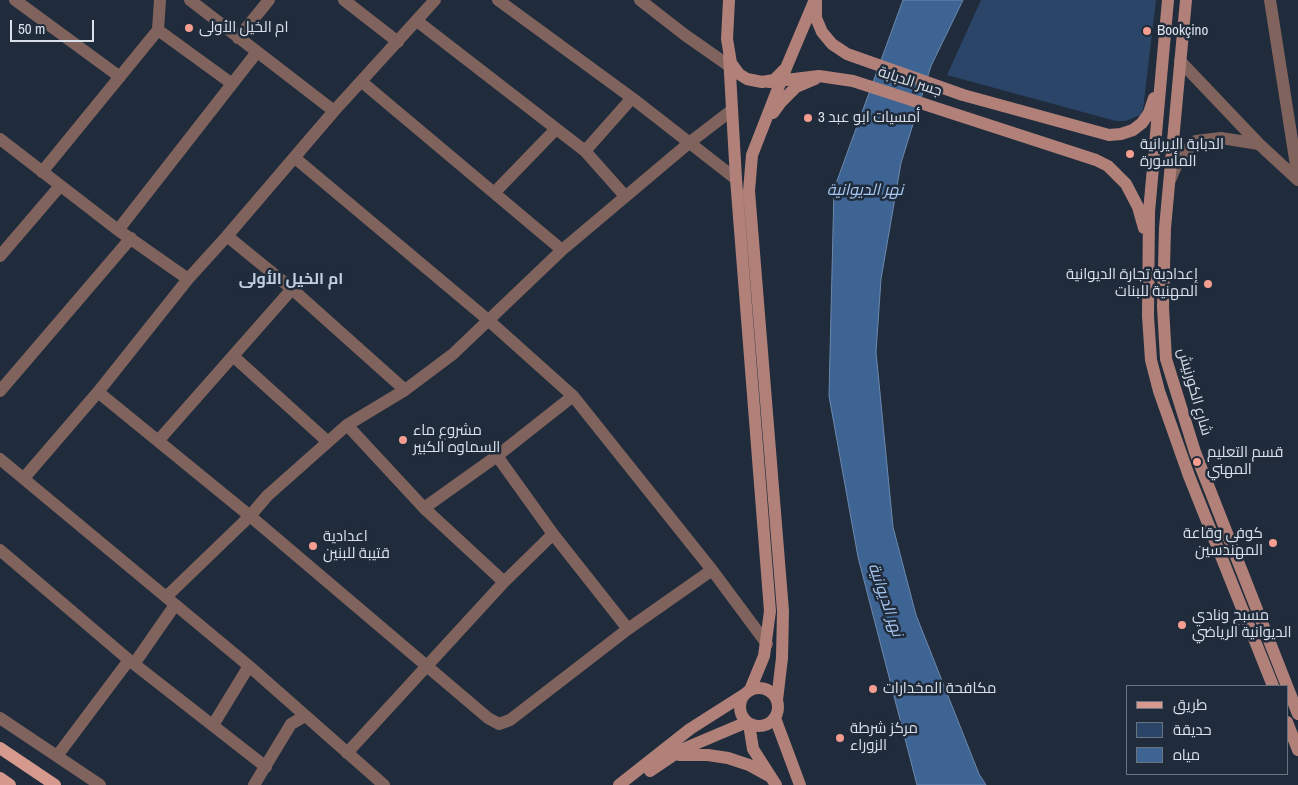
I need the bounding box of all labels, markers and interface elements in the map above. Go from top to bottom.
scale bar [12,10,96,42]
text: 50 m [18,18,45,39]
place label: ام الخيل الأولى [199,19,289,37]
marker: ام الخيل الأولى [183,22,195,34]
place label: Bookçino [1157,22,1208,40]
marker: Bookçino [1141,25,1153,37]
street label: جسر الدبابة [876,63,944,101]
place label: أمسيات ابو عبد 3 [818,109,920,127]
marker: أمسيات ابو عبد 3 [802,112,814,124]
place label: الدبابة الايرانية المأسورة [1140,136,1224,171]
marker: الدبابة الايرانية المأسورة [1124,148,1136,160]
water label: نهر الديوانية [827,181,903,201]
place label: إعدادية تجارة الديوانية المهنية للبنات [1066,266,1198,301]
district label: ام الخيل الأولى [239,270,343,290]
marker: إعدادية تجارة الديوانية المهنية للبنات [1202,278,1214,290]
street label: شارع الكورنيش [1173,346,1215,438]
place label: مشروع ماء السماوه الكبير [413,422,500,457]
marker: مشروع ماء السماوه الكبير [397,434,409,446]
place label: قسم التعليم المهني [1207,444,1283,479]
marker: قسم التعليم المهني [1191,456,1203,468]
place label: كوفي وقاعة المهندسين [1183,525,1263,560]
place label: اعدادية قتيبة للبنين [323,528,390,563]
marker: كوفي وقاعة المهندسين [1267,537,1279,549]
marker: اعدادية قتيبة للبنين [307,540,319,552]
water label: نهر الديوانية [863,561,907,639]
place label: مسبح ونادي الديوانية الرياضي [1192,607,1292,642]
marker: مسبح ونادي الديوانية الرياضي [1176,619,1188,631]
place label: مكافحة المخدارات [883,680,996,698]
marker: مكافحة المخدارات [867,683,879,695]
legend [1126,685,1288,775]
text: طريق [1173,694,1207,715]
text: حديقة [1173,719,1212,740]
place label: مركز شرطة الزوراء [850,720,918,755]
marker: مركز شرطة الزوراء [834,732,846,744]
text: مياه [1173,744,1200,765]

